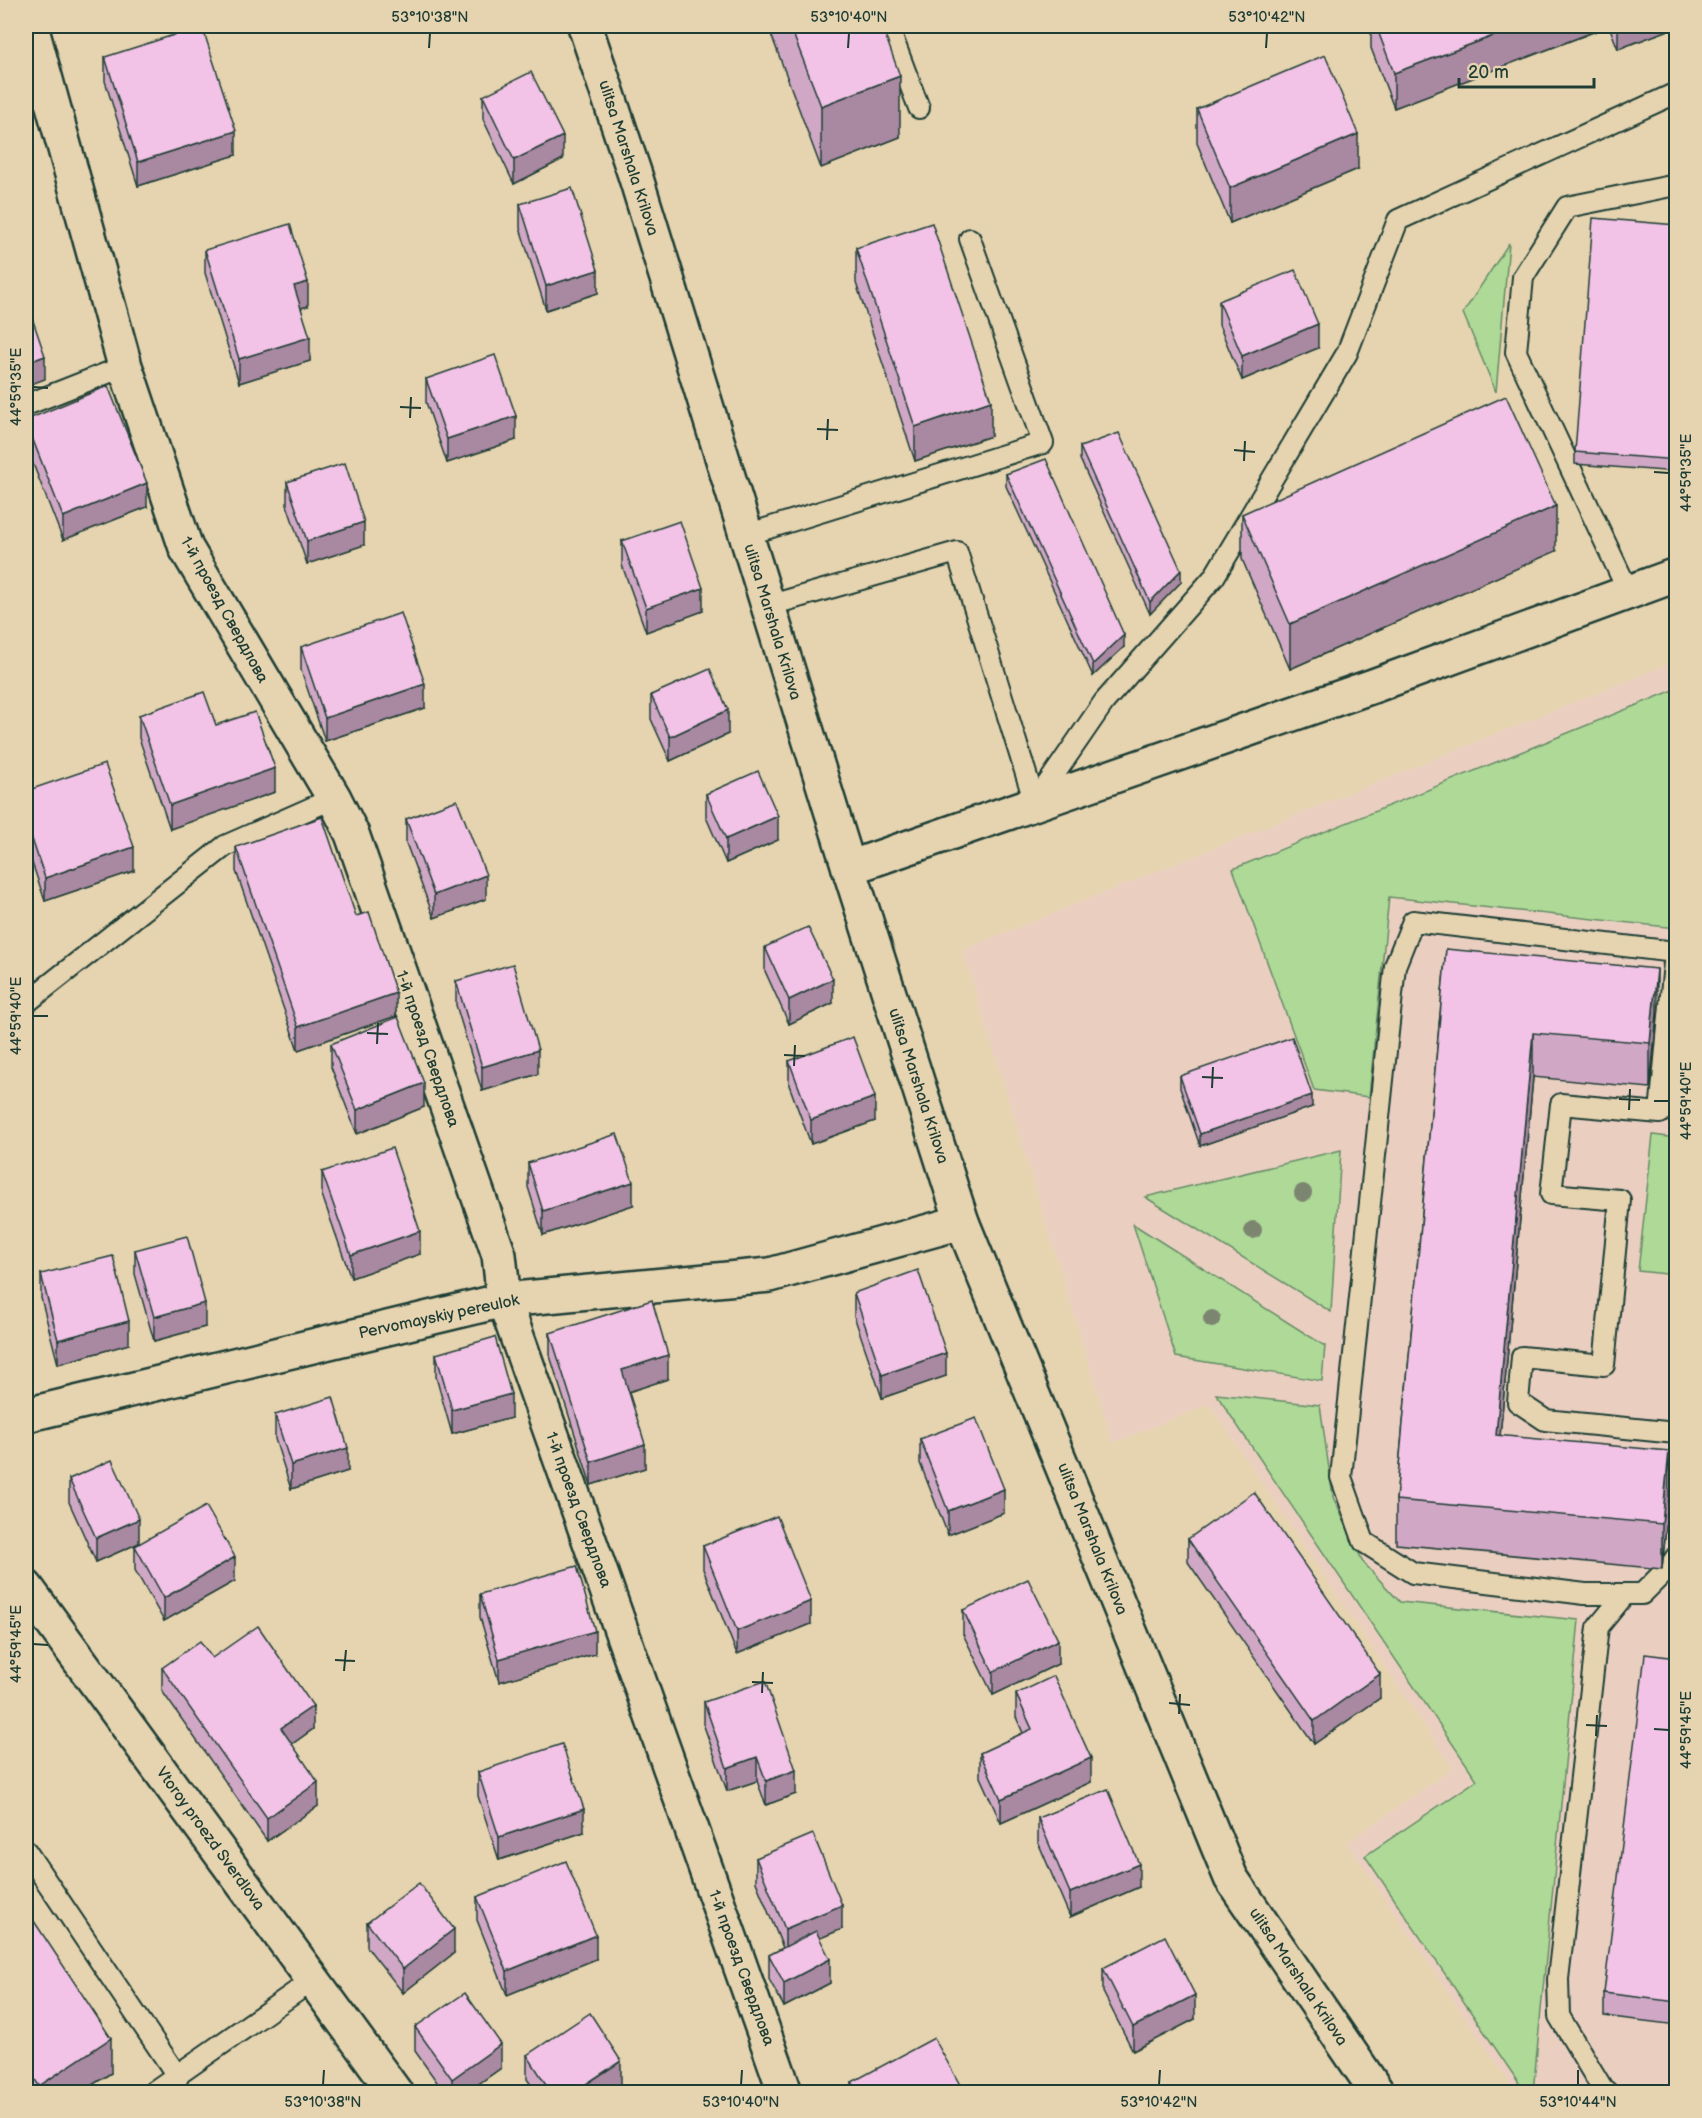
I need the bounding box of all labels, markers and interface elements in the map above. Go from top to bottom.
text: 53°10'38"N [391,8,469,27]
text: 53°10'40"N [810,8,888,27]
text: 53°10'42"N [1228,8,1306,27]
scale bar [1459,51,1594,89]
text: 20 m [1468,62,1509,83]
street label: ulitsa Marshala Krilova [594,78,662,238]
text: 44°59'35"E [7,348,26,426]
text: 44°59'35"E [1677,434,1696,512]
street label: 1-й проезд Свердлова [176,533,272,687]
street label: ulitsa Marshala Krilova [739,542,805,702]
street label: 1-й проезд Свердлова [391,968,463,1130]
text: 44°59'40"E [7,977,26,1055]
street label: ulitsa Marshala Krilova [884,1006,952,1166]
text: 44°59'40"E [1677,1062,1696,1140]
street label: Pervomayskiy pereulok [357,1291,521,1343]
street label: 1-й проезд Свердлова [541,1429,615,1591]
street label: ulitsa Marshala Krilova [1053,1460,1131,1618]
text: 44°59'45"E [7,1605,26,1683]
text: 44°59'45"E [1677,1691,1696,1769]
street label: Vtoroy proezd Sverdlova [152,1764,268,1914]
street label: 1-й проезд Свердлова [704,1887,778,2049]
street label: ulitsa Marshala Krilova [1245,1904,1351,2050]
text: 53°10'38"N [284,2093,362,2112]
text: 53°10'40"N [702,2093,780,2112]
text: 53°10'42"N [1120,2093,1198,2112]
text: 53°10'44"N [1539,2093,1617,2112]

